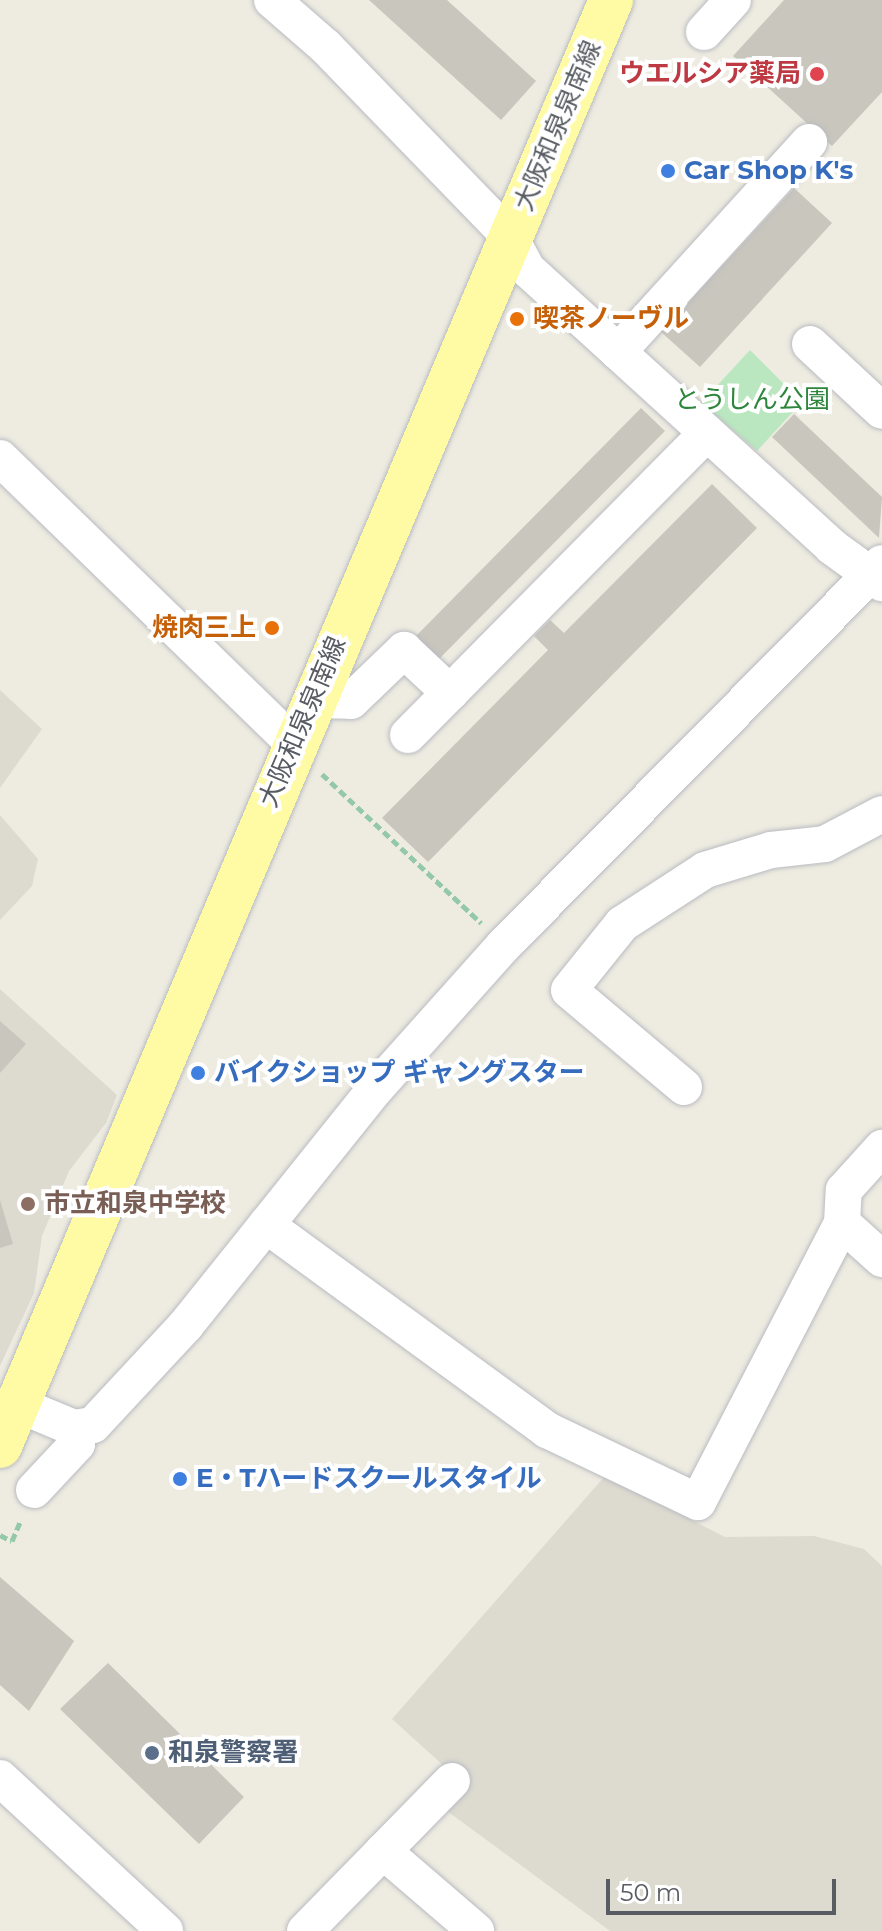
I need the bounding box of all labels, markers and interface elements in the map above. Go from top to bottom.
street label: 大阪和泉泉南線 [508,36,608,216]
place label: ウエルシア薬局 [619,58,801,90]
marker: ウエルシア薬局 [808,65,826,83]
place label: Car Shop K's [684,155,853,187]
marker: Car Shop K's [659,162,677,180]
place label: 喫茶ノーヴル [533,303,689,335]
marker: 喫茶ノーヴル [508,310,526,328]
park label: とうしん公園 [674,384,830,416]
place label: 焼肉三上 [152,612,256,644]
marker: 焼肉三上 [263,619,281,637]
street label: 大阪和泉泉南線 [253,632,353,812]
place label: バイクショップ ギャングスター [214,1057,585,1089]
marker: バイクショップ ギャングスター [189,1064,207,1082]
place label: 市立和泉中学校 [44,1188,226,1220]
marker: 市立和泉中学校 [19,1195,37,1213]
place label: E・Tハードスクールスタイル [196,1463,542,1495]
marker: E・Tハードスクールスタイル [171,1470,189,1488]
place label: 和泉警察署 [168,1737,298,1769]
marker: 和泉警察署 [143,1744,161,1762]
scale bar [610,1863,840,1913]
text: 50 m [620,1878,681,1907]

